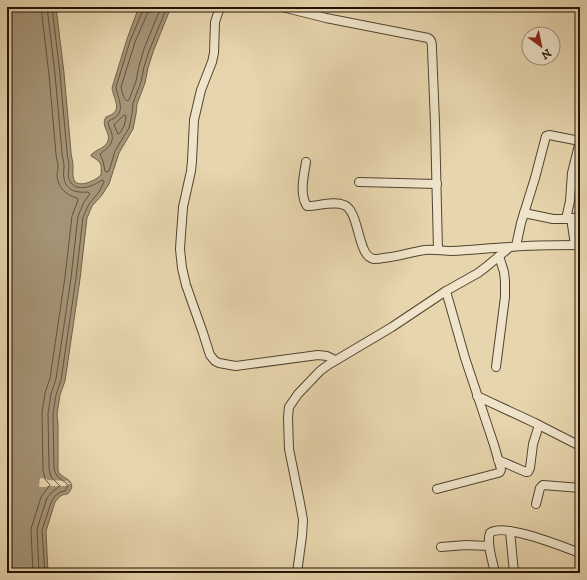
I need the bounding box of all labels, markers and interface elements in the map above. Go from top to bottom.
north arrow [521,26,561,66]
text: N [538,45,554,62]

